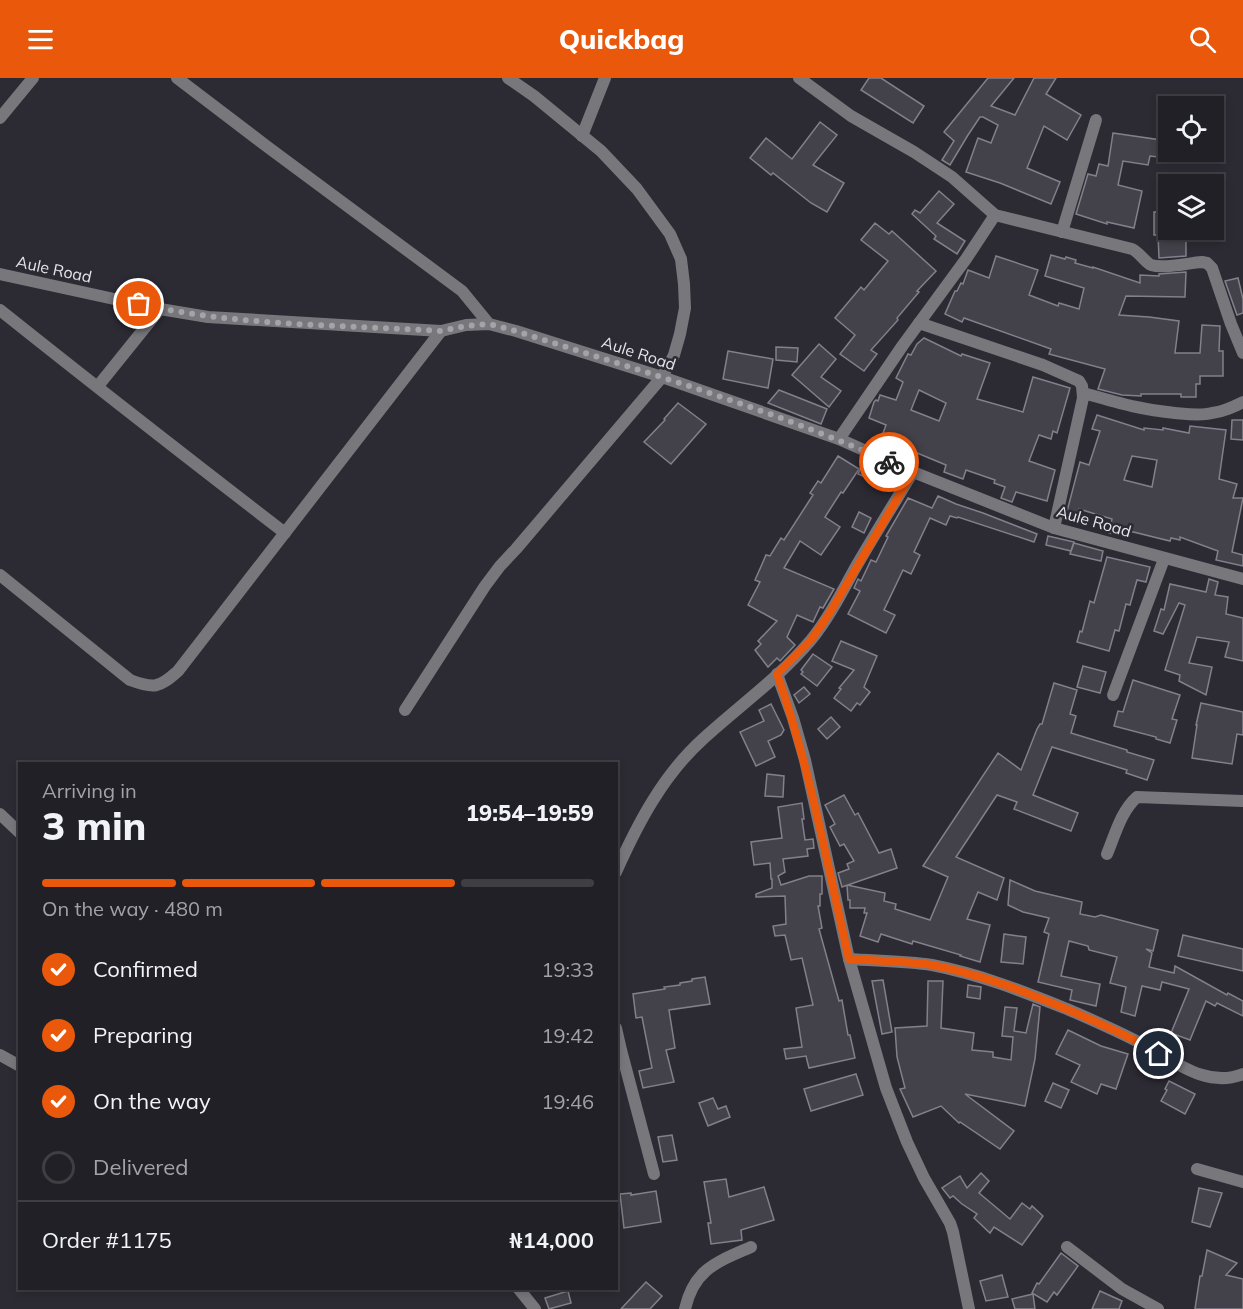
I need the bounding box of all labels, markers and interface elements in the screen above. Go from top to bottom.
text: Quickbag [559,22,684,56]
icon: menu [24,23,57,56]
icon: search [1186,23,1219,56]
map controls [1158,96,1224,240]
button: locate [1158,96,1224,162]
button: layers [1158,174,1224,240]
street label: Aule Road [14,251,94,287]
pin [113,278,164,329]
icon: bag [122,287,155,320]
street label: Aule Road [599,332,679,374]
courier [859,432,919,492]
icon: bike [873,446,906,479]
street label: Aule Road [1054,501,1134,541]
text: Arriving in [42,778,137,803]
text: 19:54–19:59 [466,799,594,827]
text: 3 min [42,801,147,850]
text: On the way · 480 m [42,896,223,921]
icon: check [42,953,75,986]
text: Confirmed [93,955,198,983]
text: 19:33 [541,957,594,982]
icon: check [42,1019,75,1052]
text: Preparing [93,1021,193,1049]
text: 19:42 [541,1023,594,1048]
pin [1133,1028,1184,1079]
icon: home [1142,1037,1175,1070]
icon: check [42,1085,75,1118]
text: On the way [93,1087,211,1115]
text: 19:46 [541,1089,594,1114]
text: Delivered [93,1153,188,1181]
text: Order #1175 [42,1226,172,1254]
text: ₦14,000 [509,1226,594,1254]

